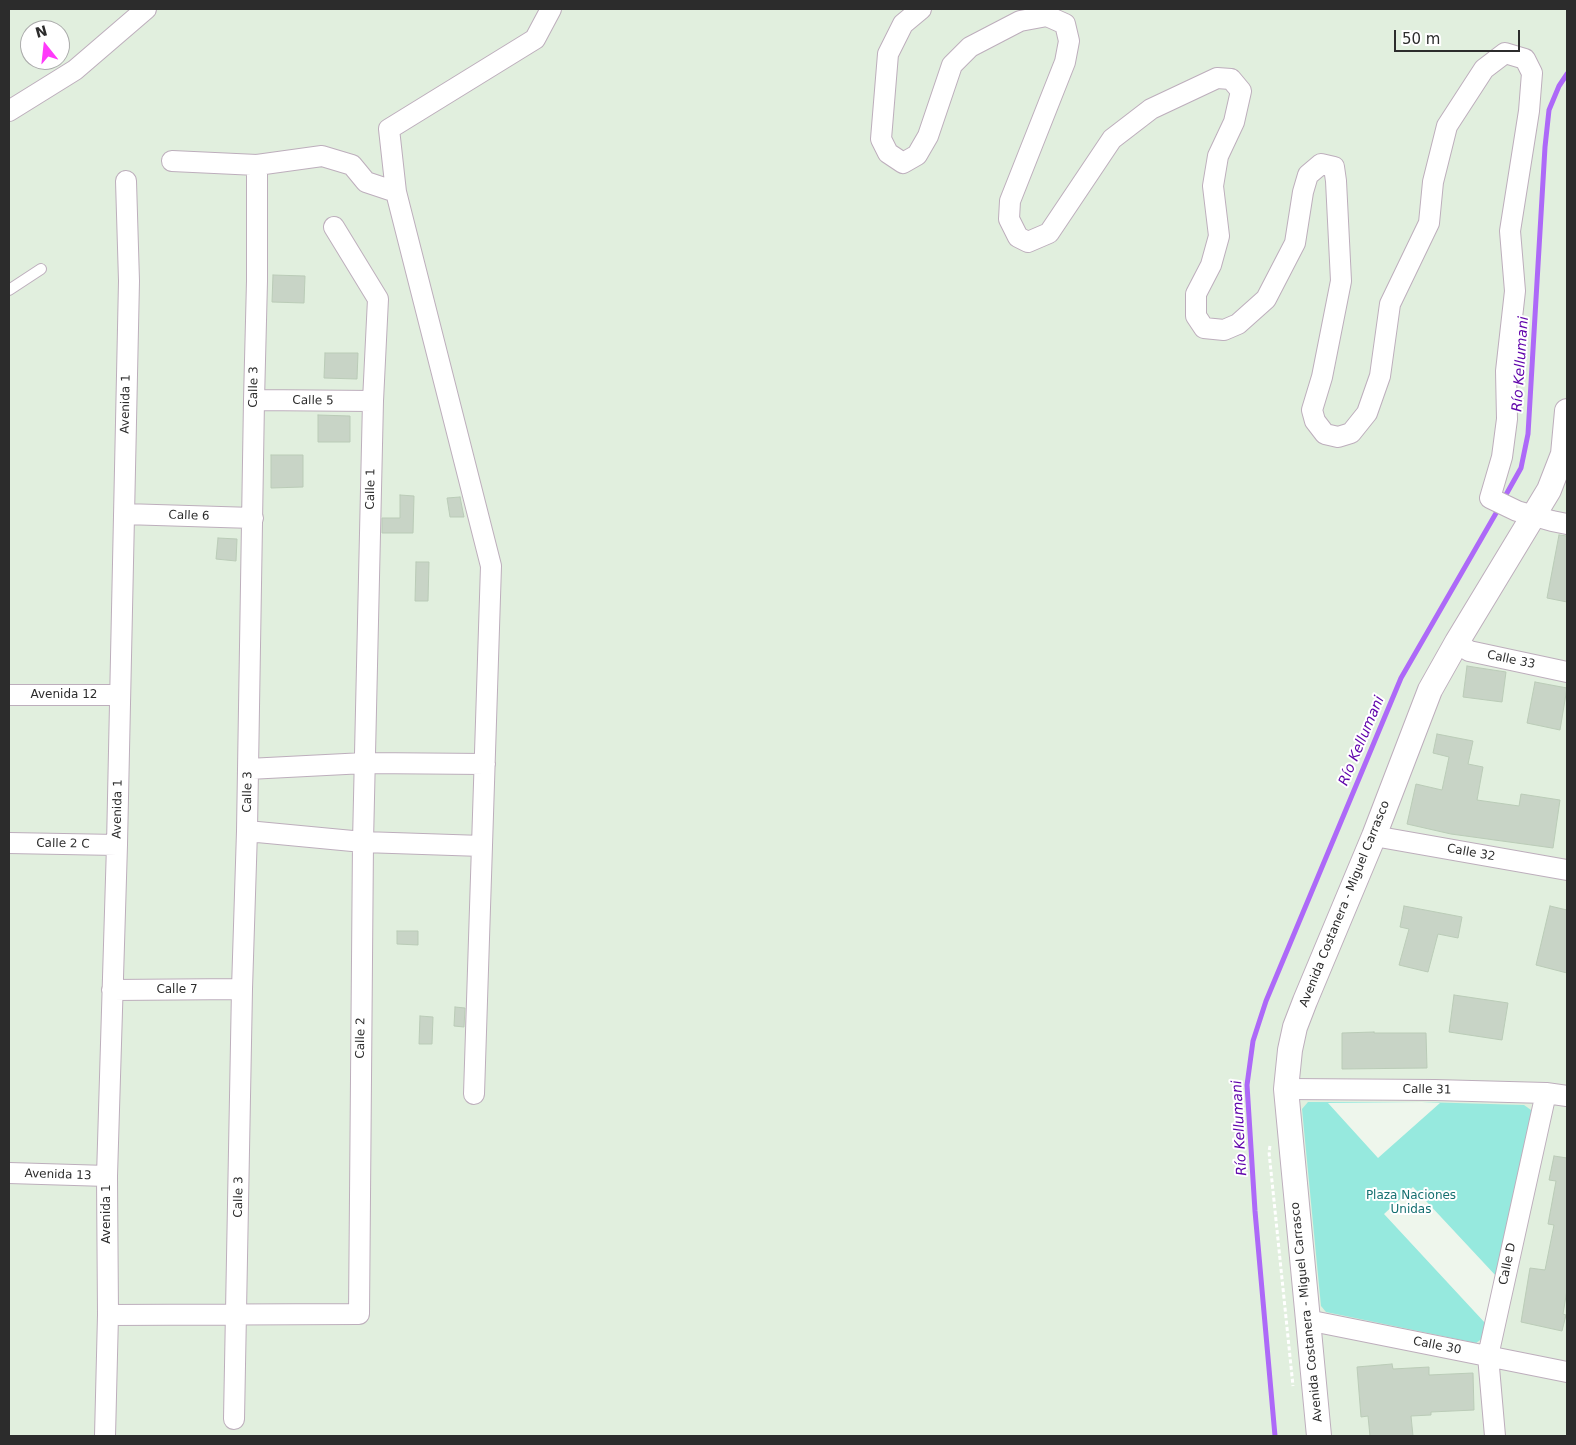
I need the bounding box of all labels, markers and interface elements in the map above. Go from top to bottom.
north arrow [20,20,70,70]
scale bar [1396,20,1522,52]
text: N [33,22,49,41]
text: 50 m [1402,30,1440,48]
water label: Río Kellumani [1509,316,1533,412]
street label: Calle 3 [246,366,262,408]
street label: Avenida 1 [118,374,134,434]
street label: Calle 5 [292,393,334,409]
street label: Calle 1 [363,468,379,510]
street label: Calle 6 [168,508,210,524]
street label: Calle 33 [1486,648,1536,672]
street label: Avenida 12 [31,688,97,702]
water label: Río Kellumani [1336,694,1388,788]
street label: Calle 3 [240,771,256,813]
street label: Avenida 1 [110,779,126,839]
street label: Avenida Costanera - Miguel Carrasco [1297,799,1393,1009]
street label: Calle 2 C [36,836,90,852]
street label: Calle 32 [1446,842,1496,864]
street label: Calle 7 [156,983,198,997]
street label: Calle 2 [353,1017,369,1059]
water label: Río Kellumani [1229,1080,1251,1176]
street label: Calle 31 [1402,1082,1452,1098]
street label: Avenida 13 [24,1167,92,1183]
street label: Calle 3 [231,1176,247,1218]
street label: Avenida 1 [100,1184,114,1244]
park label: Plaza Naciones Unidas [1366,1189,1456,1217]
street label: Avenida Costanera - Miguel Carrasco [1288,1201,1326,1423]
street label: Calle D [1497,1242,1519,1286]
street label: Calle 30 [1412,1334,1462,1358]

